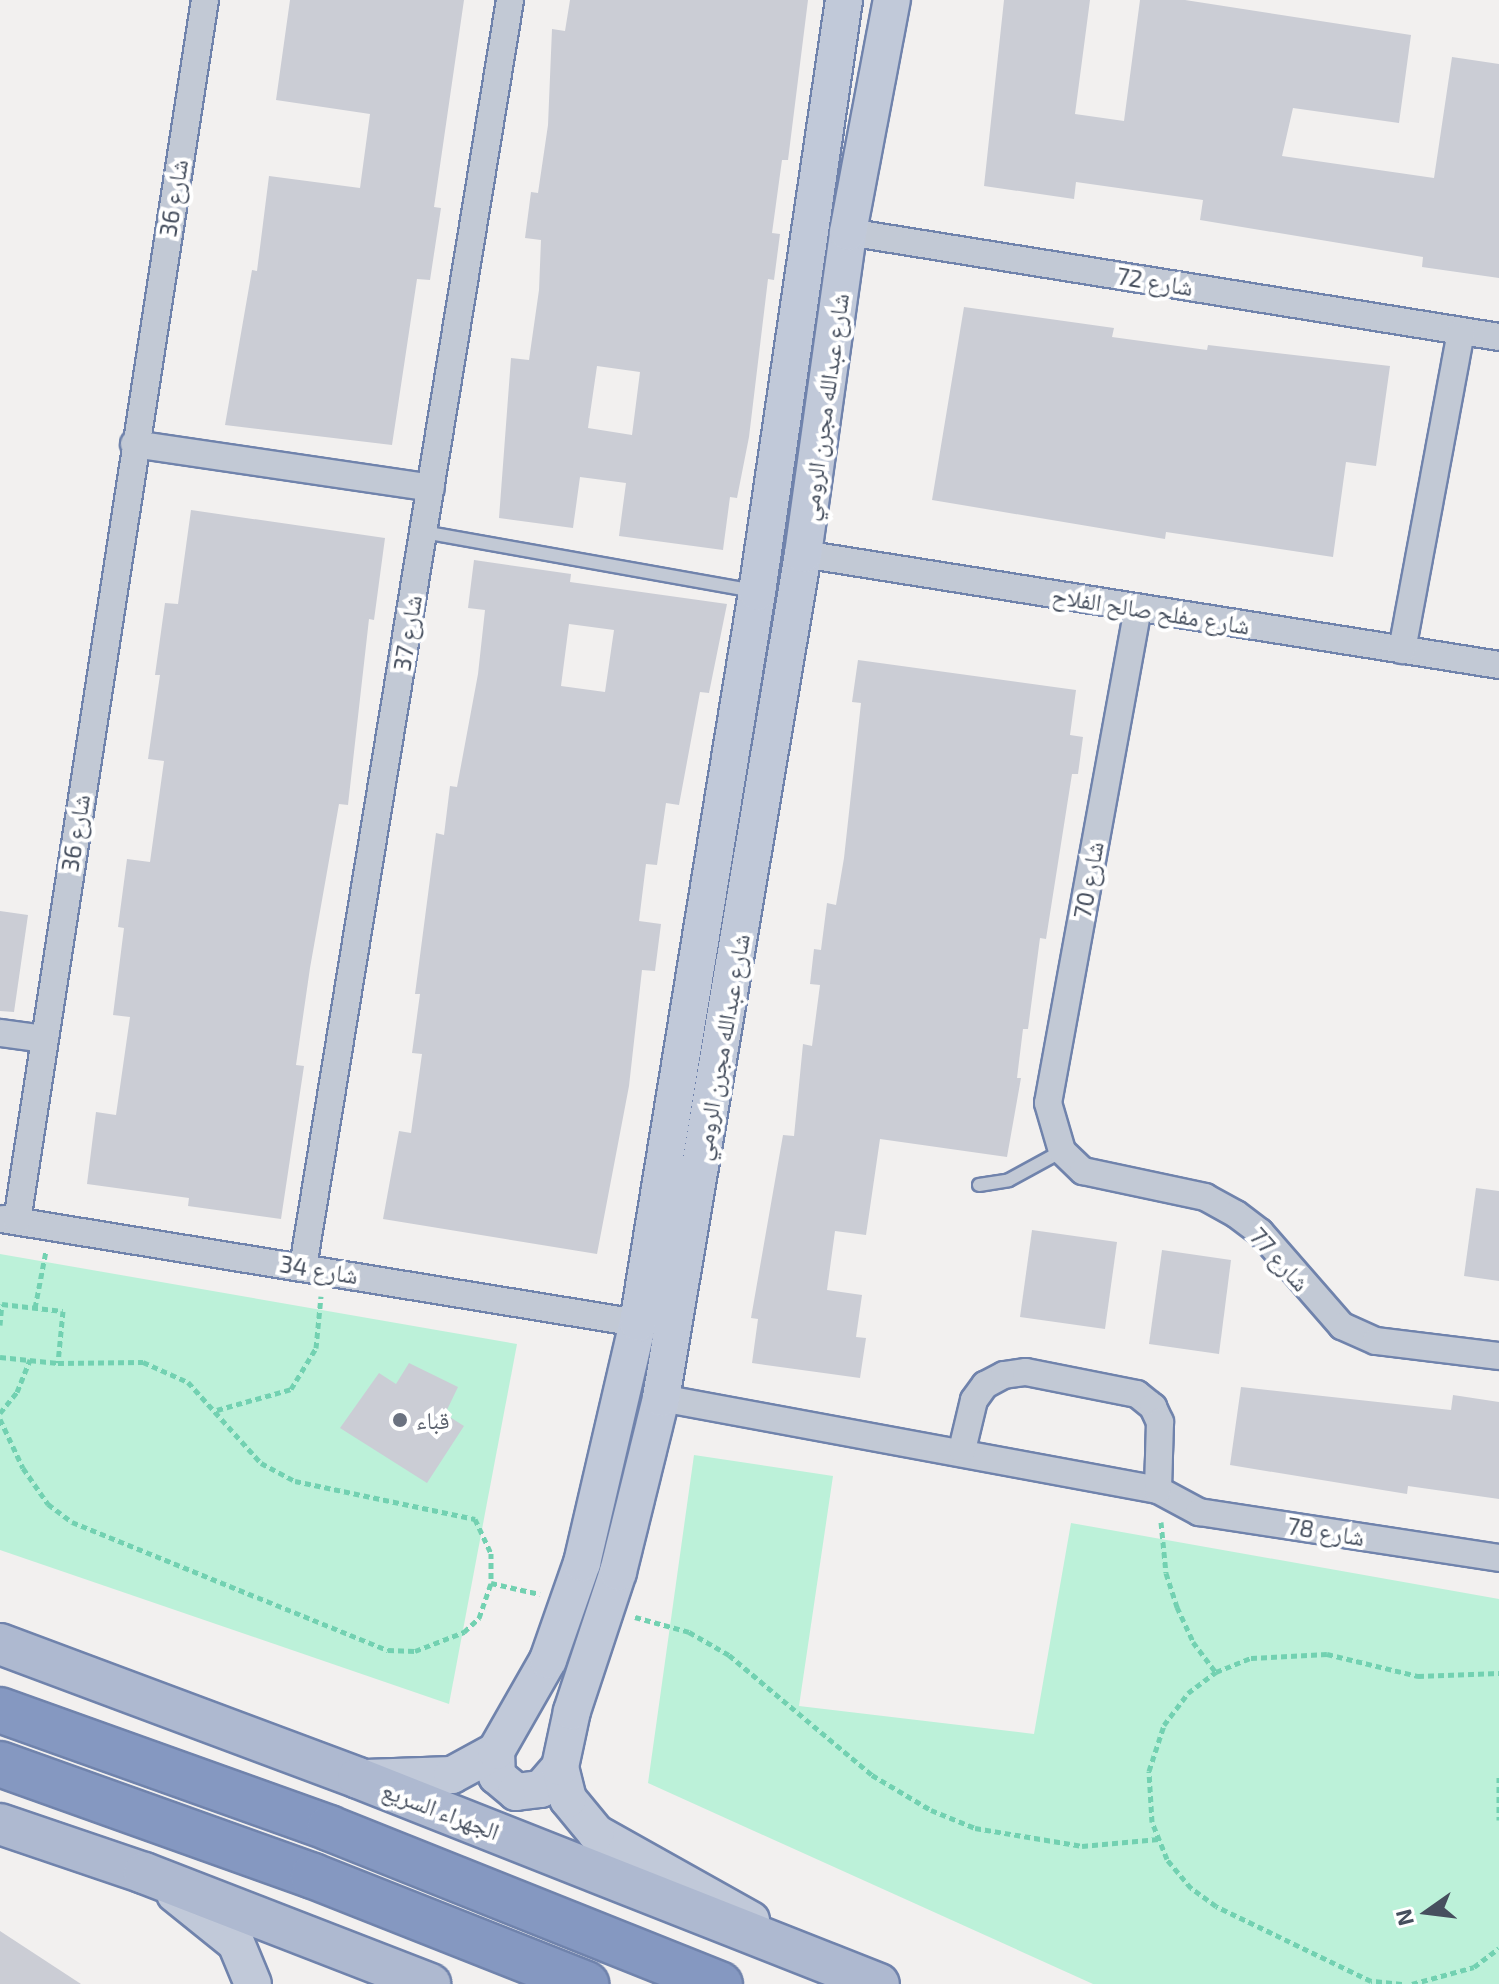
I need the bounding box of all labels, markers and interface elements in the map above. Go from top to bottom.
street label: شارع 36 [153,157,193,239]
street label: شارع 72 [1115,261,1195,301]
street label: شارع عبدالله مجرن الرومي [794,291,854,523]
street label: شارع مفلح صالح الفلاح [1050,580,1252,640]
street label: شارع 37 [387,593,427,673]
street label: شارع 36 [55,792,95,874]
street label: شارع 70 [1067,839,1109,921]
street label: شارع عبدالله مجرن الرومي [687,931,755,1163]
street label: شارع 77 [1244,1221,1316,1297]
street label: شارع 34 [278,1249,360,1289]
place label: قباء [416,1406,450,1434]
marker: قباء [391,1411,409,1429]
street label: شارع 78 [1285,1511,1367,1551]
street label: الجهراء السريع [378,1774,504,1846]
north arrow [1387,1872,1467,1952]
text: N [1389,1907,1418,1929]

